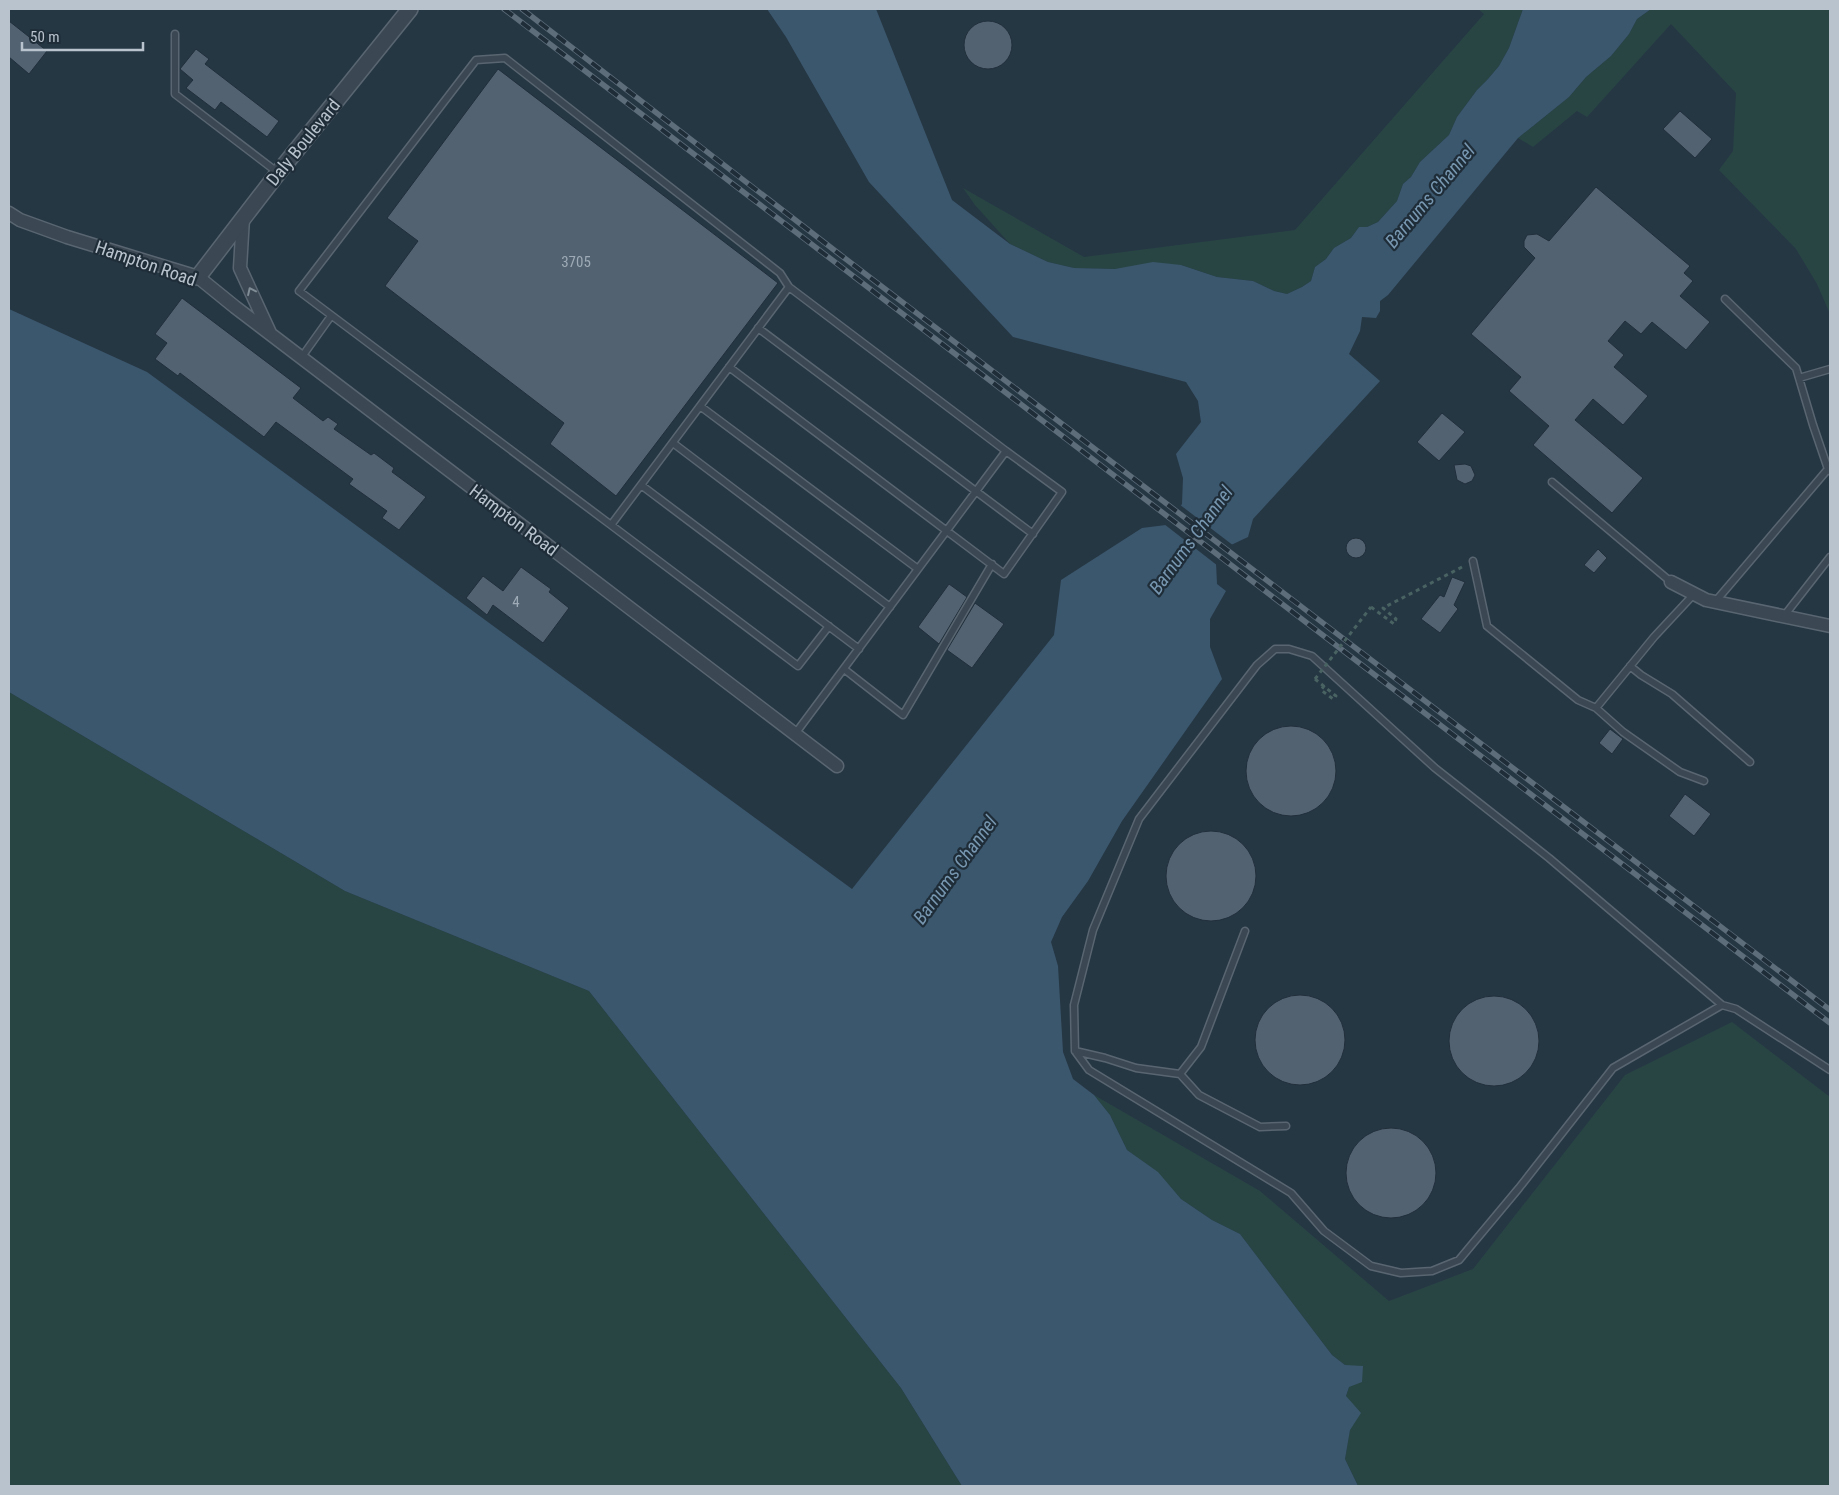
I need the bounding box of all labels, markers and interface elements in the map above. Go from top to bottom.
scale bar [22,20,144,52]
text: 50 m [30,28,60,46]
street label: Daly Boulevard [262,95,344,189]
water label: Barnums Channel [1380,139,1480,252]
street label: Hampton Road [93,236,199,290]
house number: 3705 [561,253,591,271]
one-way arrow [246,287,257,296]
street label: Hampton Road [466,480,562,560]
water label: Barnums Channel [1144,481,1238,598]
house number: 4 [512,593,520,611]
water label: Barnums Channel [908,811,1002,928]

